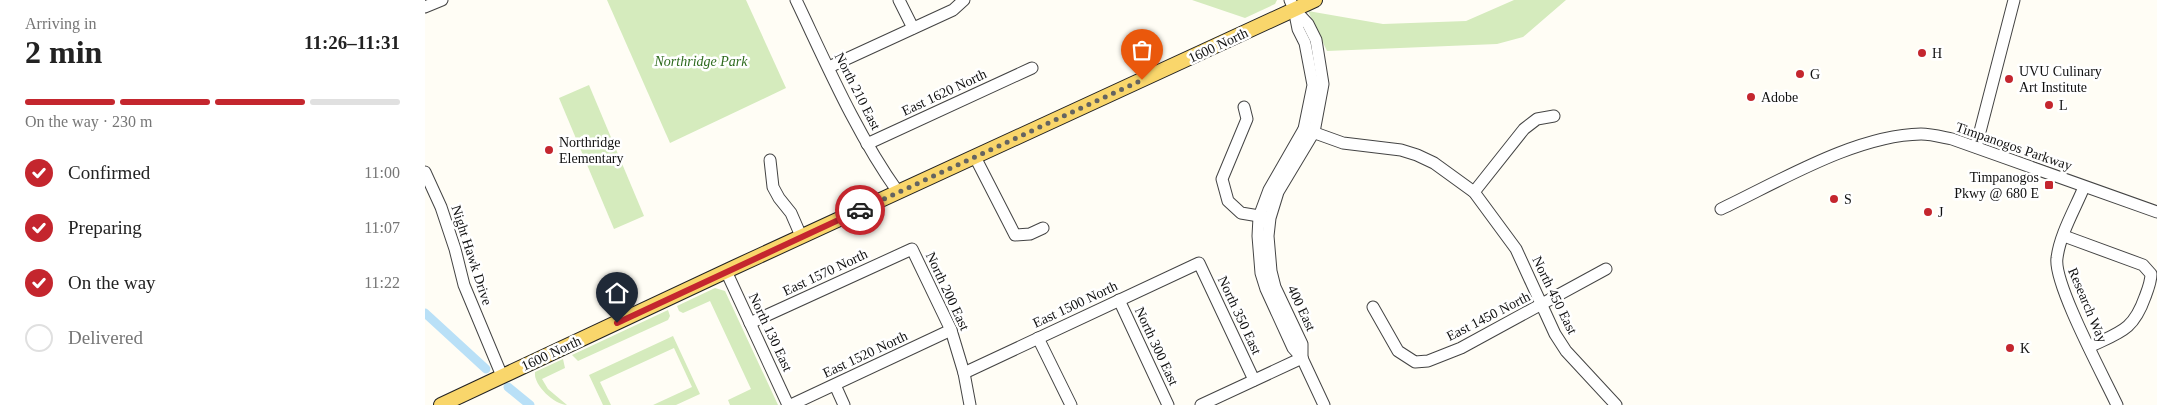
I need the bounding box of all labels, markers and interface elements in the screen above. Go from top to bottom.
text: Arriving in [25,15,97,32]
street label: 1600 North [1186,25,1250,66]
pin [1121,29,1163,80]
text: 11:26–11:31 [304,32,400,53]
text: 2 min [25,34,102,70]
icon: bag [1128,36,1156,64]
place label: H [1932,46,1942,61]
marker: H [1916,47,1928,59]
street label: North 210 East [832,50,884,132]
park label: Northridge Park [654,54,748,69]
place label: UVU Culinary Art Institute [2019,64,2102,95]
street label: East 1620 North [899,66,989,119]
place label: G [1810,67,1820,82]
marker: G [1794,68,1806,80]
marker: UVU Culinary Art Institute [2003,73,2015,85]
place label: Adobe [1761,90,1798,105]
marker: Adobe [1745,91,1757,103]
place label: L [2059,98,2068,113]
marker: L [2043,99,2055,111]
text: On the way · 230 m [25,113,153,130]
street label: Timpanogos Parkway [1954,120,2074,173]
place label: Northridge Elementary [559,135,624,166]
marker: Northridge Elementary [543,144,555,156]
icon: check [25,159,53,187]
text: Confirmed [68,162,150,183]
text: 11:00 [364,164,400,181]
place label: Timpanogos Pkwy @ 680 E [1954,170,2039,201]
marker: Timpanogos Pkwy @ 680 E [2043,179,2055,191]
courier [835,185,885,235]
place label: S [1844,192,1852,207]
marker: S [1828,193,1840,205]
icon: car [846,196,874,224]
street label: Night Hawk Drive [448,203,495,307]
place label: J [1938,205,1944,220]
marker: J [1922,206,1934,218]
icon: check [25,214,53,242]
text: Preparing [68,217,142,238]
text: 11:07 [364,219,400,236]
street label: East 1570 North [780,246,870,299]
street label: North 200 East [923,250,972,333]
street label: North 450 East [1529,254,1580,337]
street label: Research Way [2065,266,2110,345]
icon: check [25,269,53,297]
text: On the way [68,272,156,293]
pin [596,272,638,323]
text: 11:22 [364,274,400,291]
street label: North 350 East [1215,274,1264,357]
street label: East 1500 North [1030,278,1120,331]
icon: home [603,279,631,307]
street label: 400 East [1284,283,1319,334]
street label: East 1450 North [1444,289,1533,344]
street label: North 130 East [746,291,795,374]
street label: North 300 East [1132,305,1181,388]
text: Delivered [68,327,143,348]
street label: East 1520 North [820,328,910,381]
street label: 1600 North [519,333,583,374]
place label: K [2020,341,2030,356]
marker: K [2004,342,2016,354]

